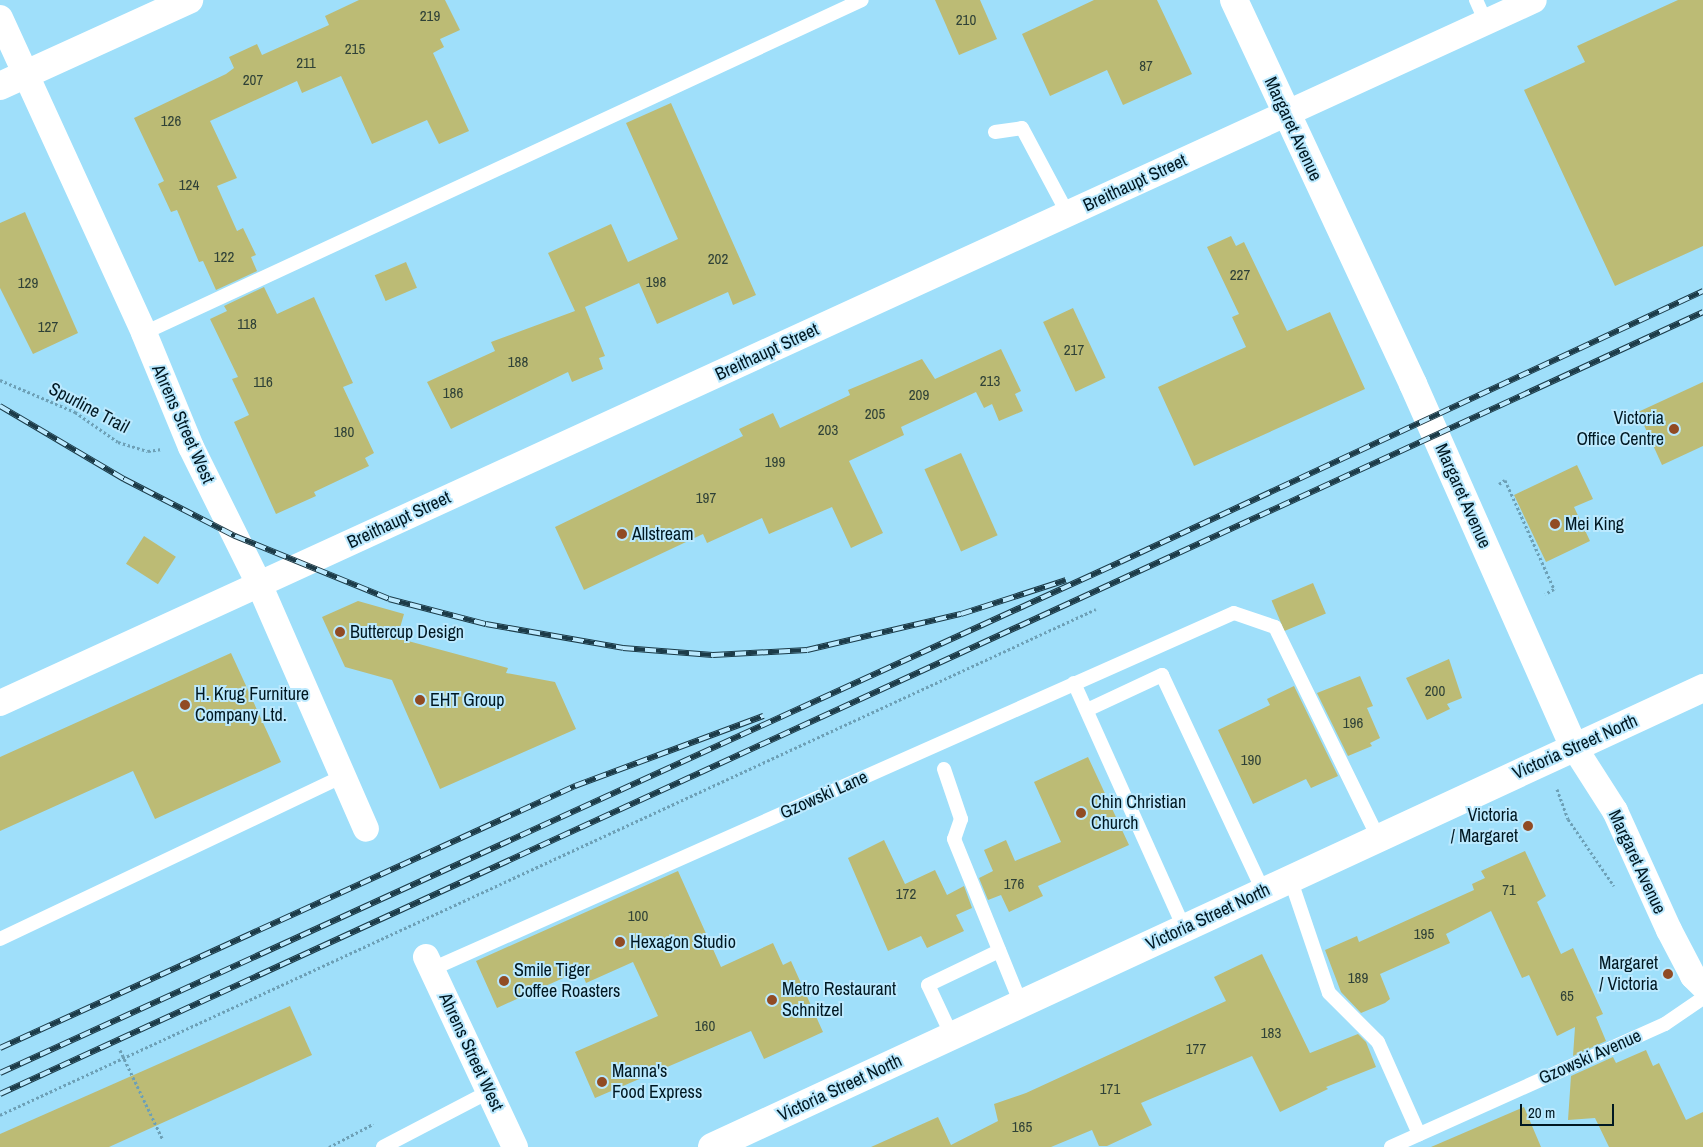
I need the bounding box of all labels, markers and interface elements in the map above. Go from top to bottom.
house number: 219 [420,7,440,25]
house number: 210 [956,11,976,29]
house number: 215 [345,40,365,58]
house number: 211 [296,54,316,72]
house number: 87 [1139,57,1153,75]
house number: 207 [243,71,263,89]
street label: Margaret Avenue [1259,73,1327,185]
house number: 126 [161,112,181,130]
street label: Breithaupt Street [1080,150,1190,216]
house number: 124 [179,176,199,194]
house number: 122 [214,248,234,266]
house number: 202 [708,250,728,268]
house number: 227 [1230,266,1250,284]
house number: 198 [646,273,666,291]
house number: 129 [18,274,38,292]
house number: 118 [237,315,257,333]
house number: 127 [38,318,58,336]
street label: Breithaupt Street [712,319,822,385]
house number: 217 [1064,341,1084,359]
house number: 188 [508,353,528,371]
street label: Ahrens Street West [147,361,219,487]
house number: 213 [980,372,1000,390]
house number: 116 [253,373,273,391]
street label: Spurline Trail [45,378,133,438]
house number: 186 [443,384,463,402]
house number: 209 [909,386,929,404]
house number: 205 [865,405,885,423]
place label: Victoria Office Centre [1576,408,1664,450]
house number: 203 [818,421,838,439]
house number: 180 [334,423,354,441]
marker: Victoria Office Centre [1668,423,1680,435]
street label: Margaret Avenue [1430,440,1496,552]
house number: 199 [765,453,785,471]
street label: Breithaupt Street [344,487,454,553]
house number: 197 [696,489,716,507]
place label: Mei King [1565,513,1624,535]
marker: Mei King [1549,518,1561,530]
place label: Allstream [632,523,694,545]
marker: Allstream [616,528,628,540]
place label: Buttercup Design [350,621,464,643]
marker: Buttercup Design [334,626,346,638]
house number: 200 [1425,682,1445,700]
place label: H. Krug Furniture Company Ltd. [195,684,309,726]
place label: EHT Group [430,689,505,711]
marker: EHT Group [414,694,426,706]
marker: H. Krug Furniture Company Ltd. [179,699,191,711]
street label: Victoria Street North [1509,710,1641,784]
house number: 196 [1343,714,1363,732]
house number: 190 [1241,751,1261,769]
street label: Gzowski Lane [777,766,871,824]
place label: Chin Christian Church [1091,792,1186,834]
place label: Victoria / Margaret [1451,805,1518,848]
street label: Margaret Avenue [1603,806,1671,918]
marker: Chin Christian Church [1075,807,1087,819]
marker: Victoria / Margaret [1522,820,1534,832]
house number: 176 [1004,875,1024,893]
street label: Victoria Street North [1143,879,1273,955]
house number: 71 [1502,881,1516,899]
house number: 172 [896,885,916,903]
house number: 100 [628,907,648,925]
house number: 195 [1414,925,1434,943]
place label: Hexagon Studio [630,931,736,953]
marker: Hexagon Studio [614,936,626,948]
place label: Margaret / Victoria [1599,953,1658,996]
place label: Smile Tiger Coffee Roasters [514,960,620,1002]
marker: Margaret / Victoria [1662,968,1674,980]
house number: 189 [1348,969,1368,987]
marker: Smile Tiger Coffee Roasters [498,975,510,987]
place label: Metro Restaurant Schnitzel [782,979,896,1022]
house number: 65 [1560,987,1574,1005]
street label: Ahrens Street West [434,990,508,1114]
marker: Metro Restaurant Schnitzel [766,994,778,1006]
house number: 160 [695,1017,715,1035]
house number: 183 [1261,1024,1281,1042]
street label: Gzowski Avenue [1535,1025,1645,1089]
house number: 177 [1186,1040,1206,1058]
street label: Victoria Street North [775,1050,905,1126]
place label: Manna's Food Express [612,1061,702,1104]
marker: Manna's Food Express [596,1076,608,1088]
house number: 171 [1100,1080,1120,1098]
scale bar [1523,1094,1617,1126]
text: 20 m [1528,1102,1555,1123]
house number: 165 [1012,1118,1032,1136]

